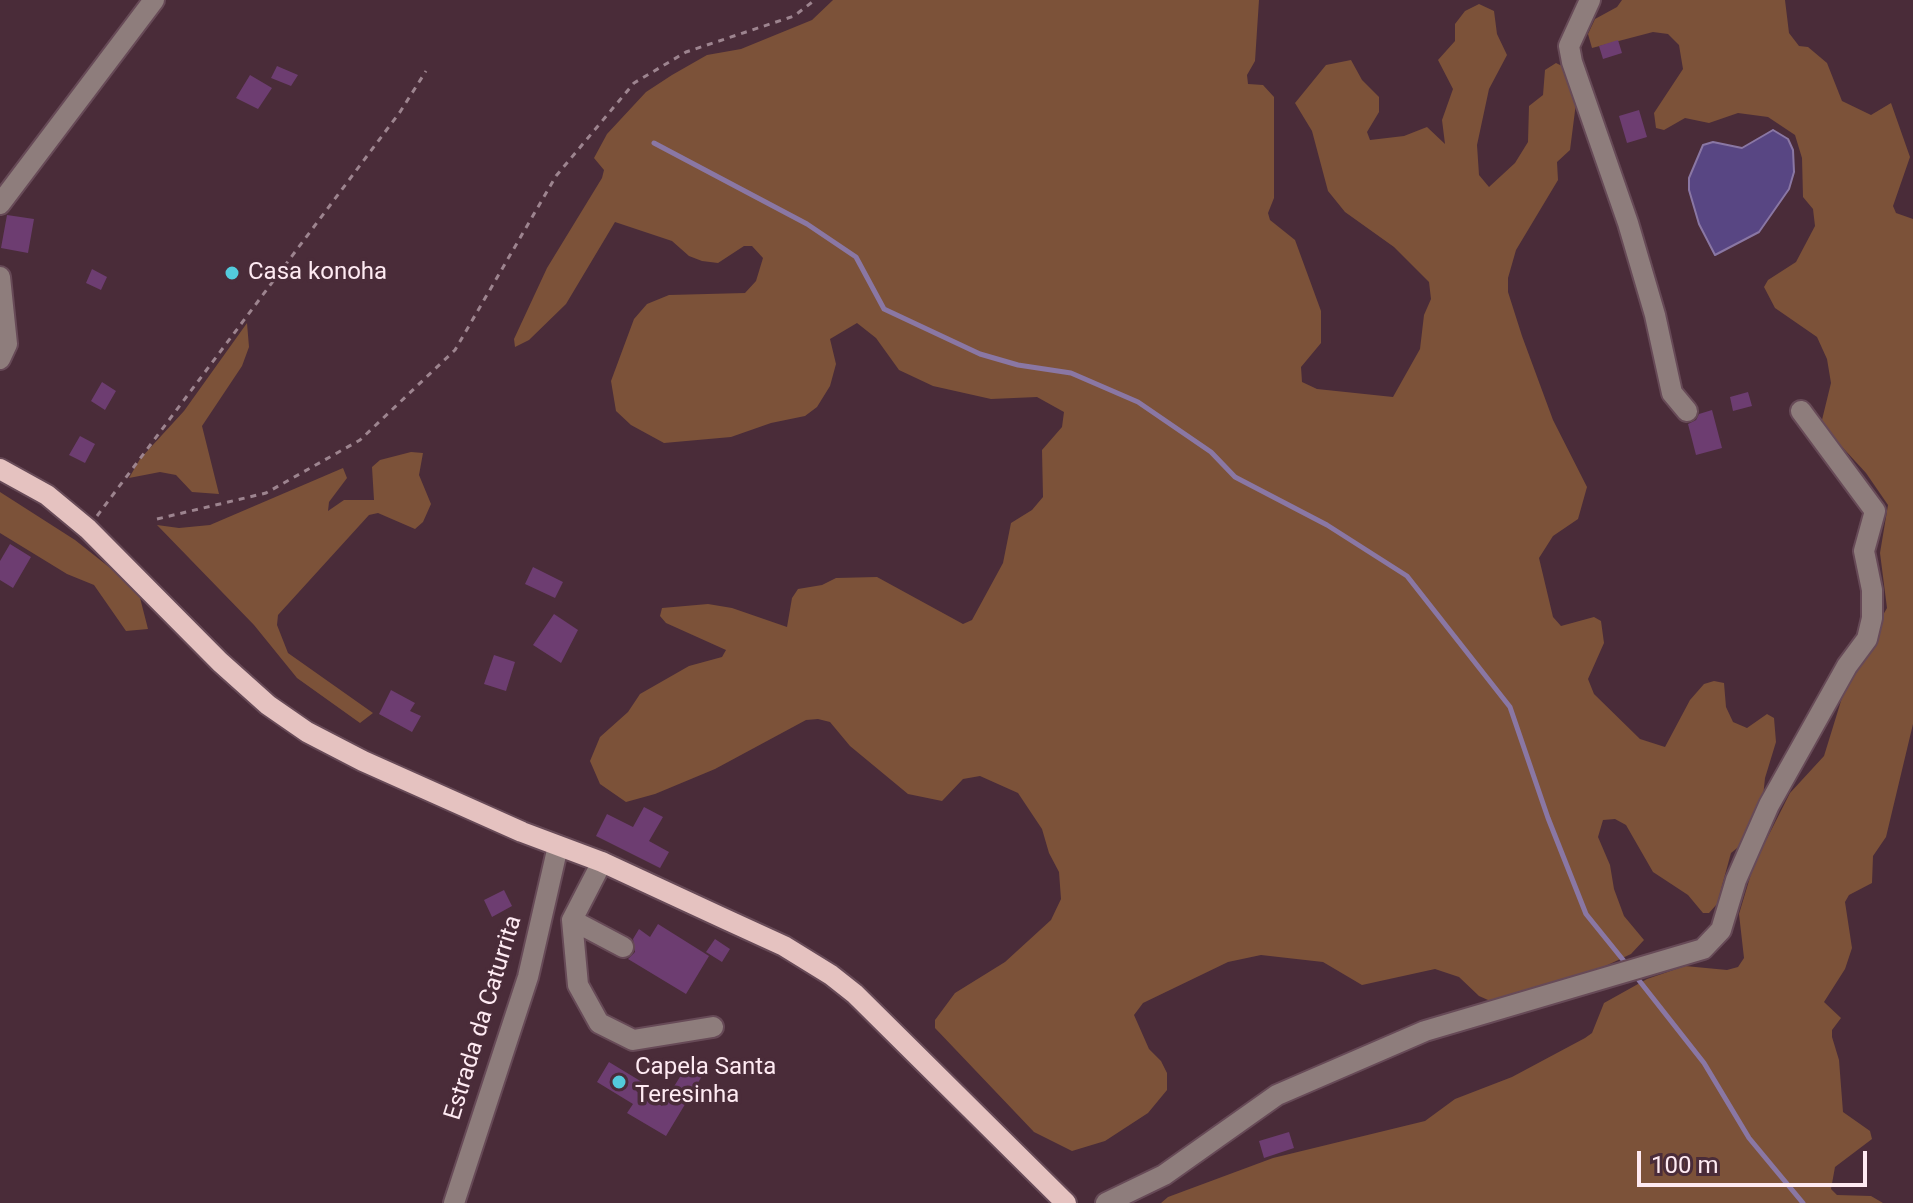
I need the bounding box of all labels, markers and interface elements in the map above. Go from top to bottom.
place label: Casa konoha [248,259,387,287]
marker: Casa konoha [223,264,241,282]
street label: Estrada da Caturrita [439,912,529,1124]
place label: Capela Santa Teresinha [635,1054,776,1110]
marker: Capela Santa Teresinha [610,1073,628,1091]
scale bar [1641,1135,1871,1185]
text: 100 m [1651,1151,1718,1179]

